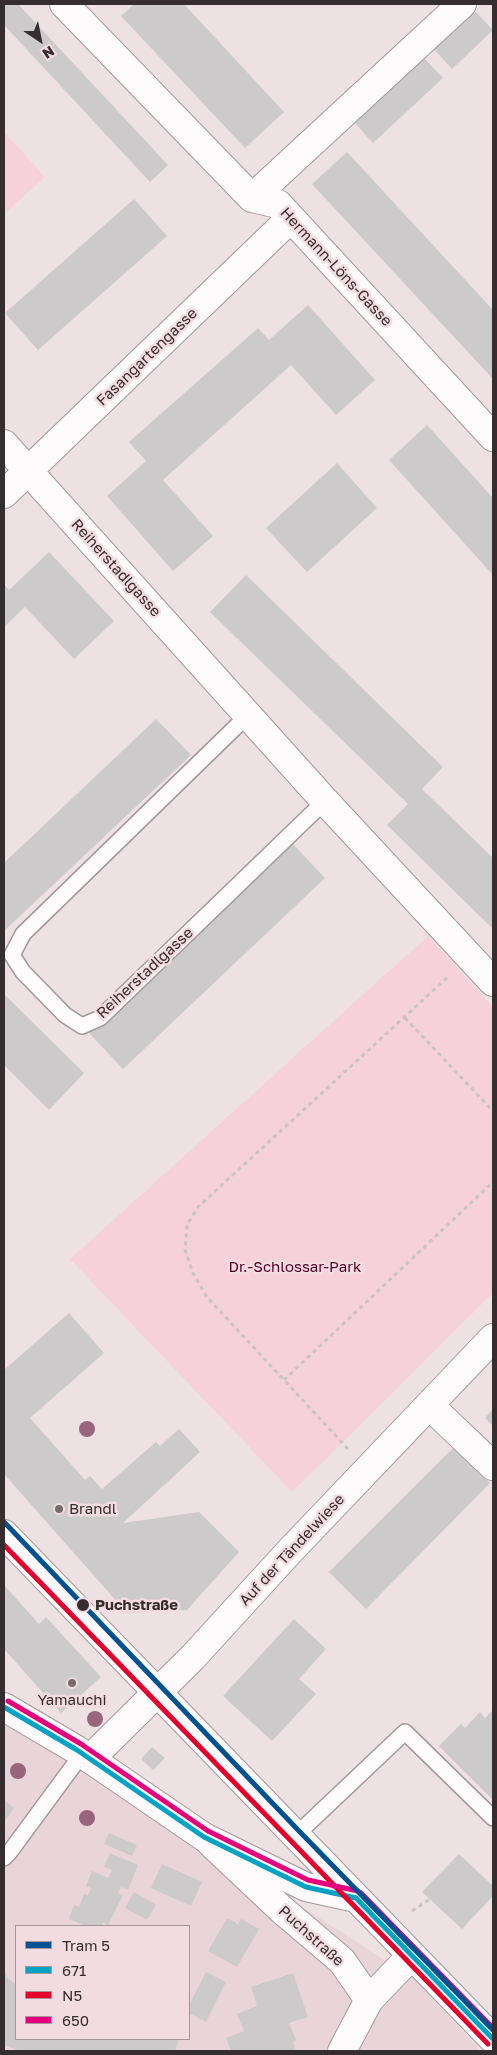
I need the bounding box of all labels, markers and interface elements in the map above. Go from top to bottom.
north arrow [15,15,65,65]
text: N [40,43,58,63]
street label: Hermann-Löns-Gasse [276,204,396,330]
street label: Fasangartengasse [93,304,201,410]
street label: Reiherstadlgasse [67,515,165,621]
street label: Reiherstadlgasse [93,924,197,1022]
park label: Dr.-Schlossar-Park [229,1258,361,1276]
street label: Auf der Tändelwiese [236,1491,348,1609]
place label: Brandl [69,1500,116,1518]
marker: Brandl [53,1503,65,1515]
place label: Puchstraße [95,1596,178,1614]
marker: Puchstraße [75,1597,91,1613]
marker: Yamauchi [66,1677,78,1689]
place label: Yamauchi [37,1691,107,1709]
street label: Puchstraße [275,1902,347,1970]
legend [15,1925,190,2040]
text: Tram 5 [62,1936,110,1954]
text: 671 [62,1961,86,1979]
text: N5 [62,1986,82,2004]
text: 650 [62,2011,89,2029]

